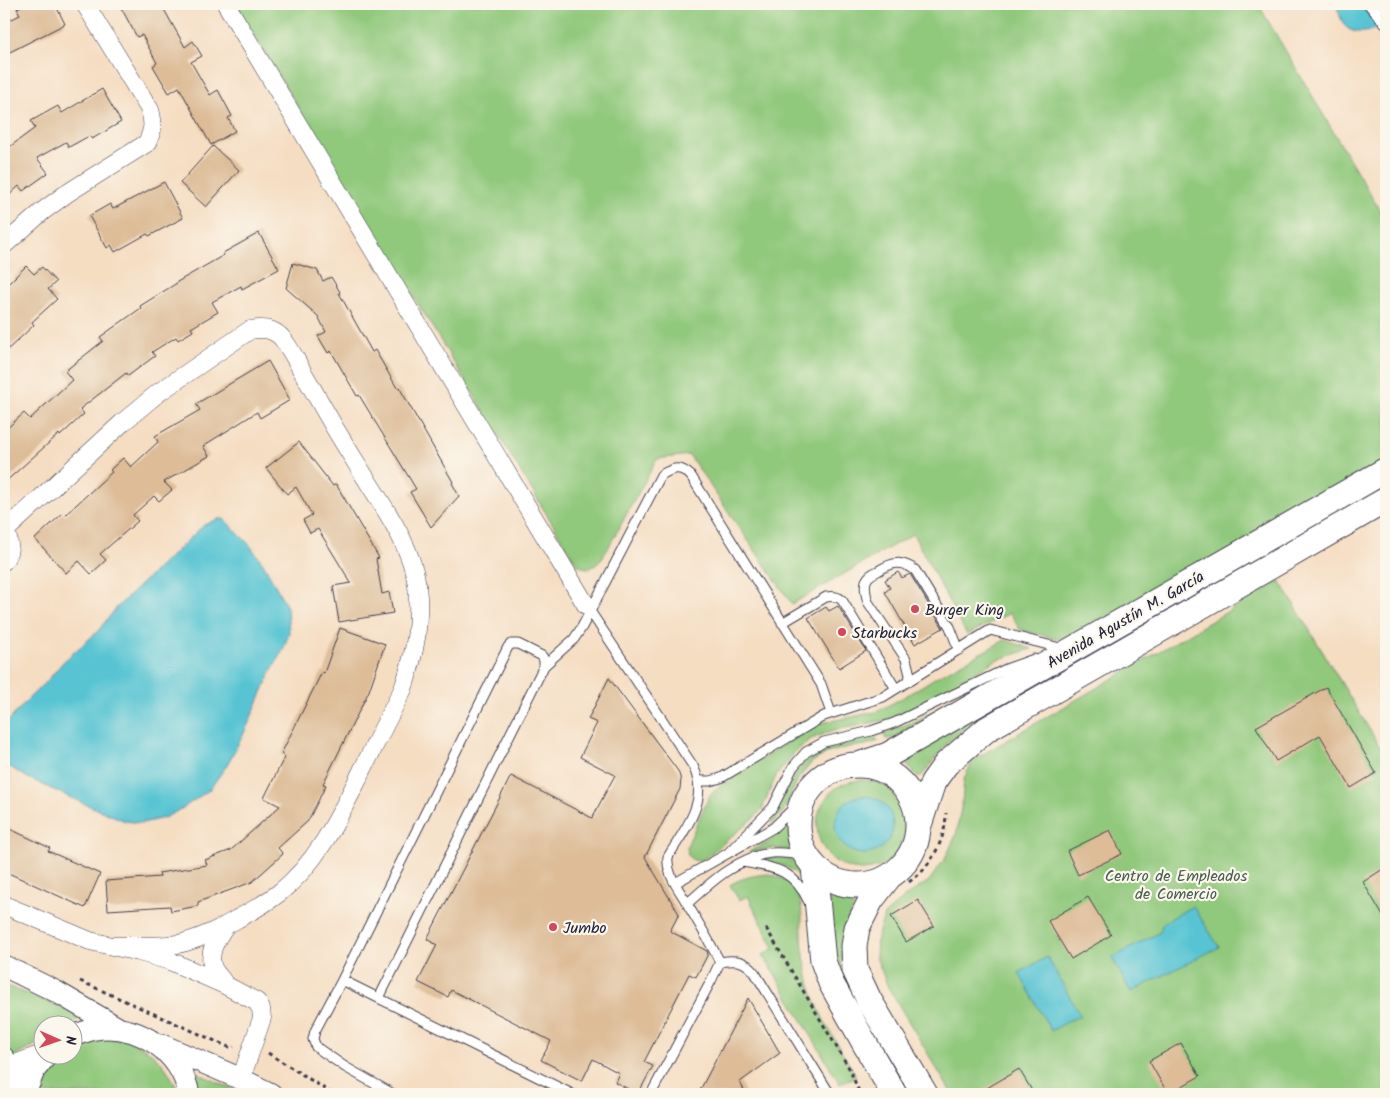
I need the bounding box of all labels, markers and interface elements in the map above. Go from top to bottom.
street label: Avenida Agustín M. García [1042,565,1209,676]
place label: Burger King [925,598,1004,623]
marker: Burger King [909,603,921,615]
place label: Starbucks [852,621,917,646]
marker: Starbucks [836,626,848,638]
park label: Centro de Empleados de Comercio [1105,864,1247,907]
place label: Jumbo [563,916,607,941]
marker: Jumbo [547,921,559,933]
north arrow [32,1016,82,1066]
text: N [59,1036,81,1045]

